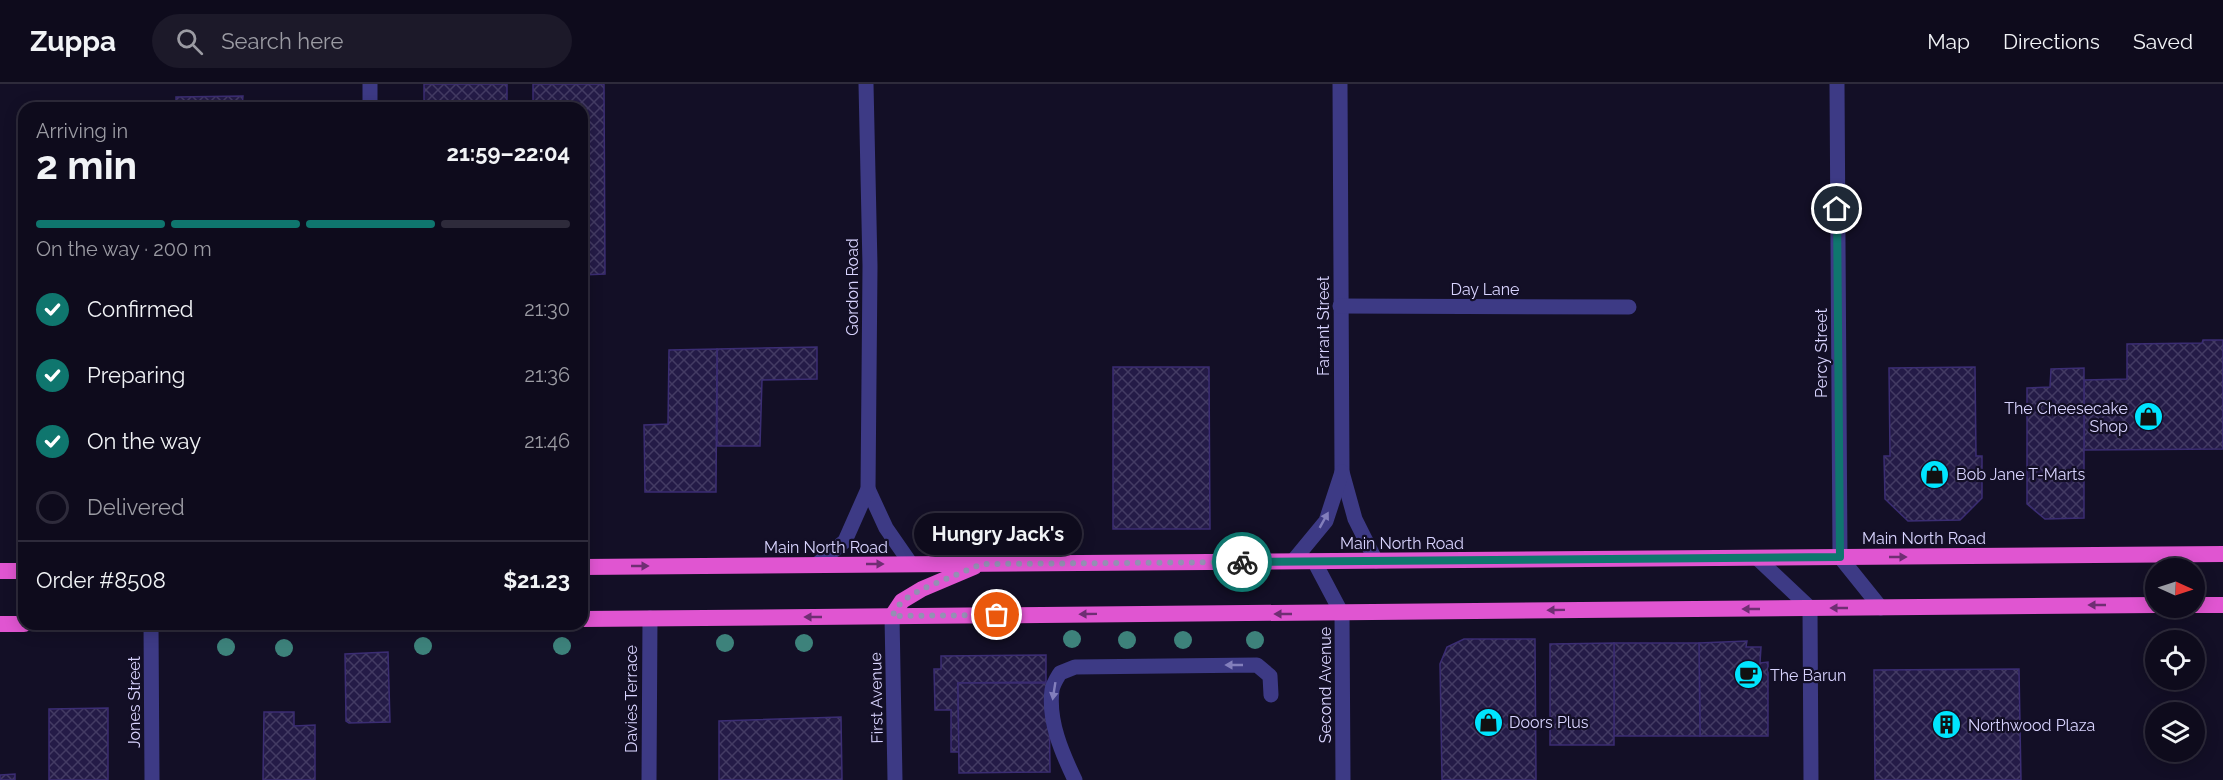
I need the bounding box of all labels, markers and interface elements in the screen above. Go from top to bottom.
search box [152,14,572,68]
text: Zuppa [30,25,116,58]
icon: search [173,25,206,58]
text: Search here [221,28,343,54]
text: Map [1927,29,1970,54]
text: Directions [2003,29,2100,54]
text: Saved [2133,29,2193,54]
text: Arriving in [36,119,128,143]
text: 21:59–22:04 [447,140,570,166]
text: 2 min [36,142,137,188]
pin [1811,183,1862,234]
icon: home [1820,192,1853,225]
text: On the way · 200 m [36,237,212,261]
street label: Gordon Road [843,238,862,336]
street label: Farrant Street [1314,275,1333,376]
street label: Day Lane [1451,280,1519,299]
icon: check [36,293,69,326]
text: Confirmed [87,296,194,322]
text: 21:30 [524,297,570,321]
street label: Percy Street [1812,307,1831,398]
icon: check [36,359,69,392]
text: Preparing [87,362,185,388]
text: 21:36 [525,363,570,387]
place label: The Cheesecake Shop [2004,399,2128,436]
shop icon: The Cheesecake Shop [2133,401,2165,433]
icon: check [36,425,69,458]
text: On the way [87,428,201,454]
text: 21:46 [524,429,570,453]
shop icon: Bob Jane T-Marts [1919,458,1951,490]
place label: Bob Jane T-Marts [1956,465,2085,484]
text: Delivered [87,494,185,520]
one-way arrow [1319,511,1329,528]
callout: Hungry Jack's [913,513,1081,555]
text: Hungry Jack's [932,522,1064,546]
street label: Main North Road [1862,529,1986,548]
courier [1212,532,1272,592]
street label: Main North Road [1340,534,1464,553]
street label: Main North Road [764,538,888,557]
icon: bike [1226,546,1259,579]
one-way arrow [1889,552,1908,561]
north arrow [2145,558,2205,618]
map controls [2145,558,2205,762]
one-way arrow [865,560,884,569]
one-way arrow [631,561,650,571]
text: Order #8508 [36,567,166,593]
text: $21.23 [503,567,570,593]
pin [971,589,1022,640]
icon: bag [980,598,1013,631]
one-way arrow [2088,600,2107,610]
one-way arrow [1830,603,1849,613]
one-way arrow [1742,604,1761,614]
one-way arrow [1547,605,1566,615]
one-way arrow [1079,609,1098,619]
one-way arrow [1274,609,1293,619]
one-way arrow [803,612,822,622]
street label: Second Avenue [1316,627,1335,743]
button: locate [2145,630,2205,690]
street label: Davies Terrace [622,645,641,753]
street label: First Avenue [866,652,887,744]
street label: Jones Street [125,655,144,748]
cafe icon: The Barun [1733,659,1765,691]
one-way arrow [1225,660,1244,670]
place label: The Barun [1770,666,1846,685]
one-way arrow [1050,682,1059,701]
button: layers [2145,702,2205,762]
shop icon: Doors Plus [1472,706,1504,738]
building icon: Northwood Plaza [1931,709,1963,741]
place label: Doors Plus [1509,713,1589,732]
place label: Northwood Plaza [1968,716,2095,735]

